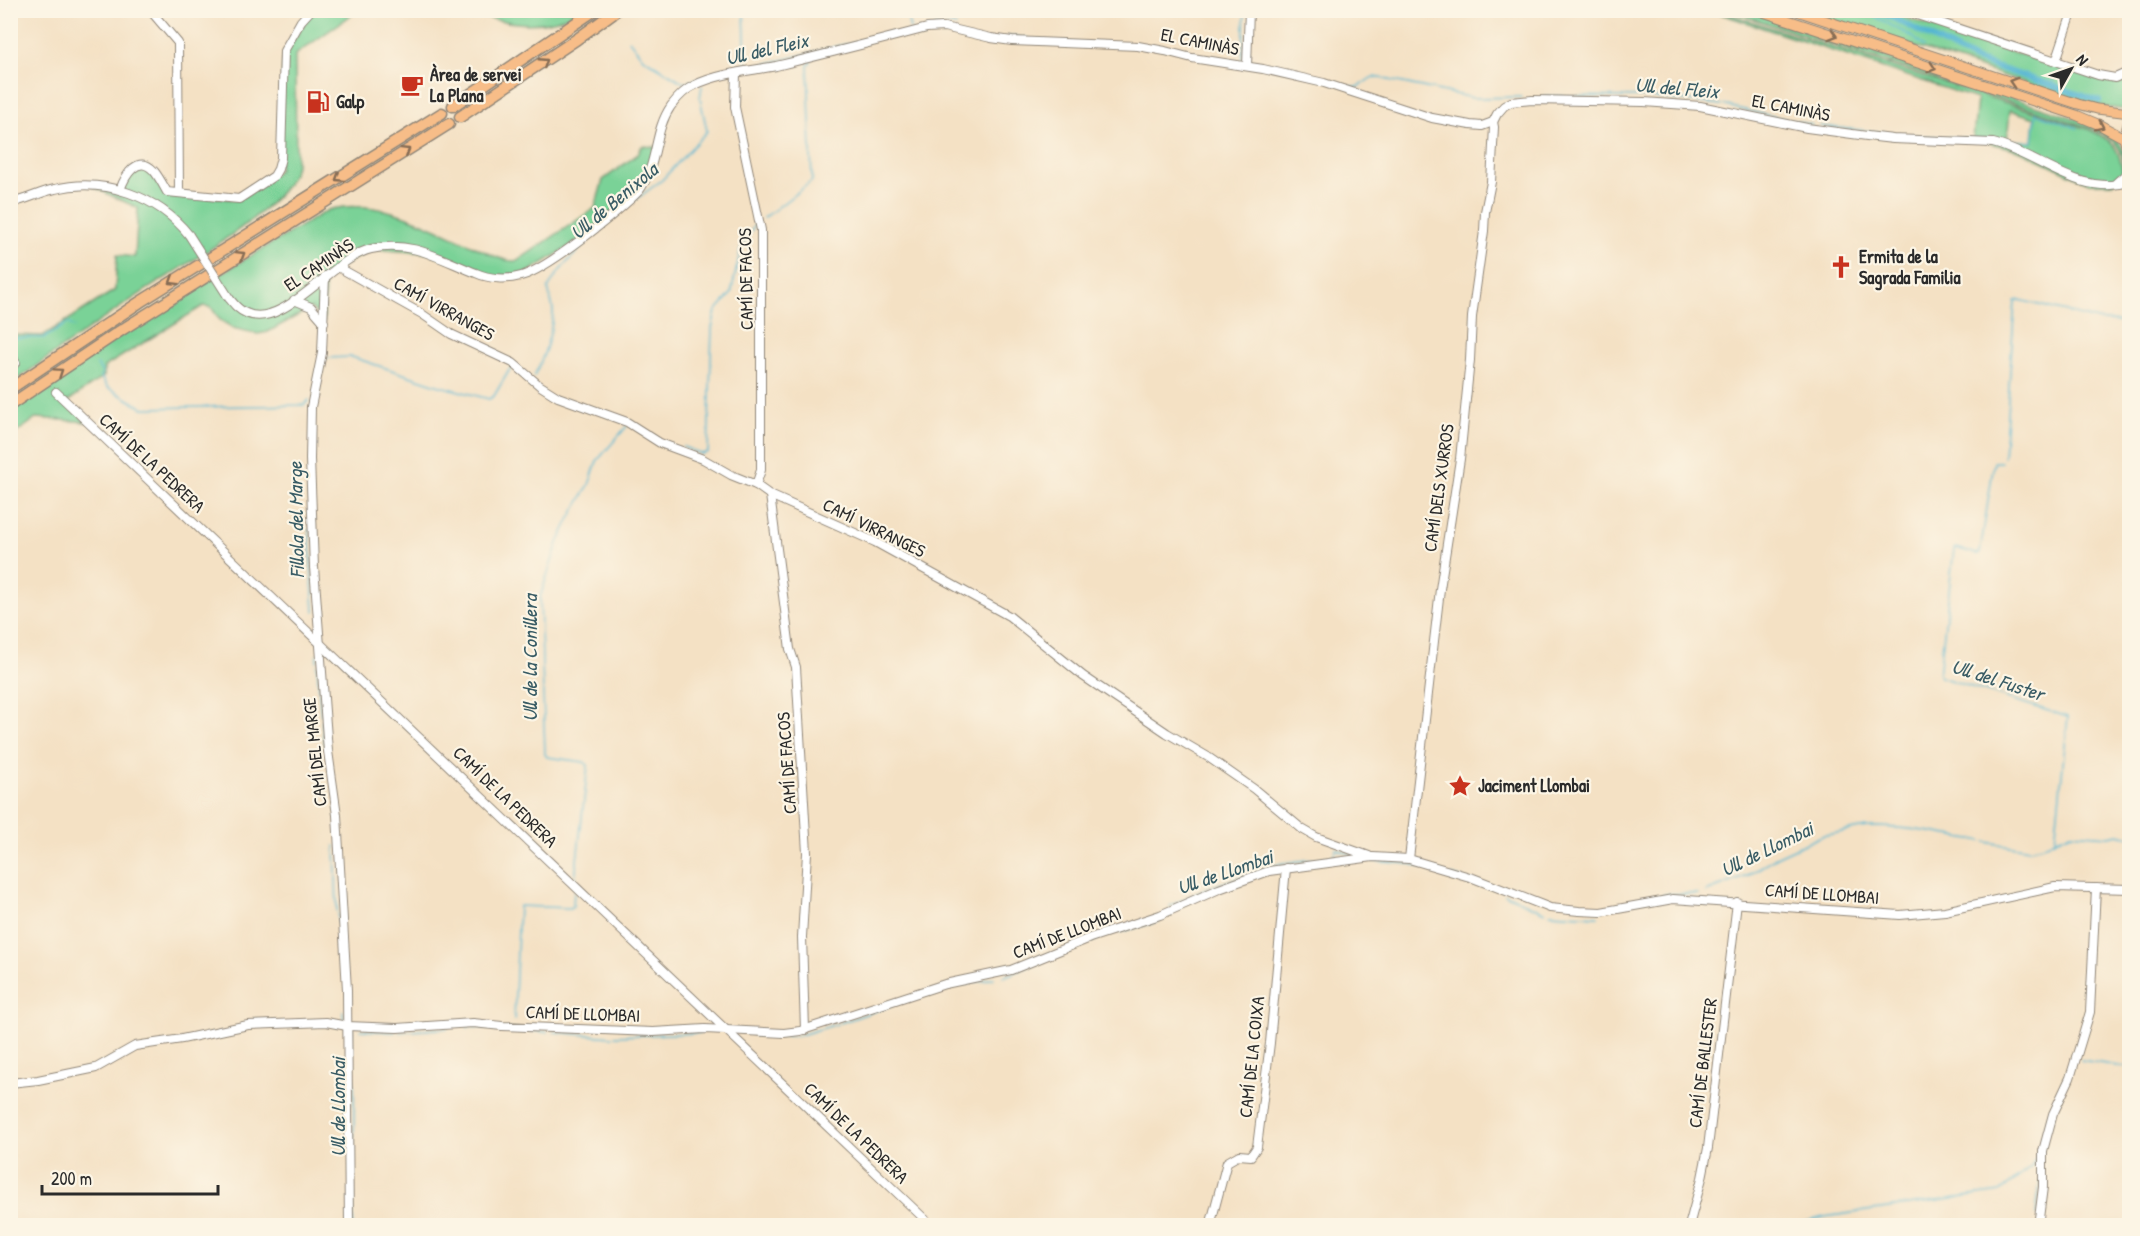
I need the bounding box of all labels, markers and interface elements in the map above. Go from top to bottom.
street label: EL CAMINÀS [1159,22,1241,61]
water label: Ull del Fleix [723,25,813,71]
one-way arrow [1827,28,1838,41]
north arrow [2041,39,2101,99]
text: N [2071,49,2094,70]
one-way arrow [538,57,548,69]
one-way arrow [1926,61,1937,73]
place label: Àrea de servei La Plana [430,62,522,108]
water label: Ull del Fleix [1634,70,1722,105]
cafe icon: Àrea de servei La Plana [399,72,425,98]
one-way arrow [2008,77,2019,90]
street label: EL CAMINÀS [1750,88,1832,127]
fuel station icon: Galp [305,89,331,115]
place label: Galp [336,89,364,115]
one-way arrow [2094,119,2105,131]
one-way arrow [400,147,410,159]
water label: Ull de Benixola [564,155,665,245]
one-way arrow [335,170,345,182]
street label: CAMÍ DE FACOS [732,228,759,330]
street label: EL CAMINÀS [279,232,358,297]
place label: Ermita de la Sagrada Familia [1859,244,1961,291]
one-way arrow [234,251,245,262]
church icon: Ermita de la Sagrada Familia [1828,254,1854,280]
street label: CAMÍ VIRRANGES [389,271,499,347]
one-way arrow [169,274,180,285]
one-way arrow [53,367,63,379]
street label: CAMÍ DE LA PEDRERA [94,407,211,518]
street label: CAMÍ DELS XURROS [1417,422,1460,553]
water label: Fillola del Marge [281,461,311,578]
street label: CAMÍ VIRRANGES [819,492,930,563]
water label: Ull de la Conillera [516,592,543,722]
water label: Ull del Fuster [1949,652,2050,708]
street label: CAMÍ DEL MARGE [296,696,333,808]
street label: CAMÍ DE FACOS [770,711,803,815]
street label: CAMÍ DE LA PEDRERA [448,740,563,853]
place icon: Jaciment Llombai [1447,773,1473,799]
place label: Jaciment Llombai [1478,773,1590,798]
water label: Ull de Llombai [1716,813,1820,883]
water label: Ull de Llombai [1173,842,1279,900]
street label: CAMÍ DE LLOMBAI [1764,877,1880,910]
street label: CAMÍ DE LLOMBAI [1009,900,1125,965]
street label: CAMÍ DE LA COIXA [1233,995,1270,1119]
street label: CAMÍ DE BALLESTER [1682,997,1723,1129]
street label: CAMÍ DE LLOMBAI [525,999,641,1028]
water label: Ull de Llombai [324,1055,351,1157]
street label: CAMÍ DE LA PEDRERA [799,1076,914,1189]
scale bar [42,1158,218,1196]
text: 200 m [51,1166,92,1191]

